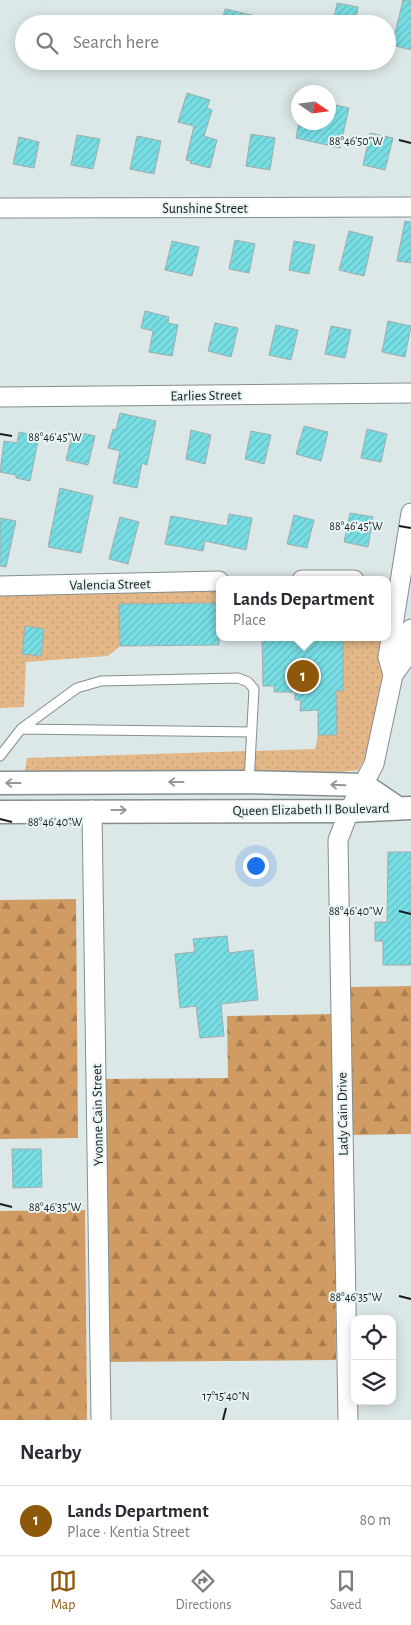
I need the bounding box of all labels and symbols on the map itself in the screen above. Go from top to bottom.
north arrow [291,85,336,130]
text: 88°46'50"W [329,135,383,147]
street label: Sunshine Street [162,202,248,216]
street label: Earlies Street [170,388,242,404]
text: 88°46'45"W [28,431,82,443]
text: 88°46'45"W [329,520,383,532]
street label: Valencia Street [69,577,151,593]
pin: 1 [287,657,319,695]
one-way arrow [168,777,184,787]
one-way arrow [5,778,22,788]
one-way arrow [330,780,346,789]
street label: Queen Elizabeth II Boulevard [232,802,390,818]
one-way arrow [110,805,126,815]
text: 88°46'40"W [28,816,83,828]
your location [243,853,269,879]
text: 88°46'40"W [329,905,384,917]
street label: Yvonne Cain Street [90,1063,106,1166]
street label: Lady Cain Drive [335,1072,351,1156]
text: 88°46'35"W [29,1201,82,1213]
text: 88°46'35"W [330,1291,383,1303]
text: 17°15'40"N [202,1390,250,1402]

